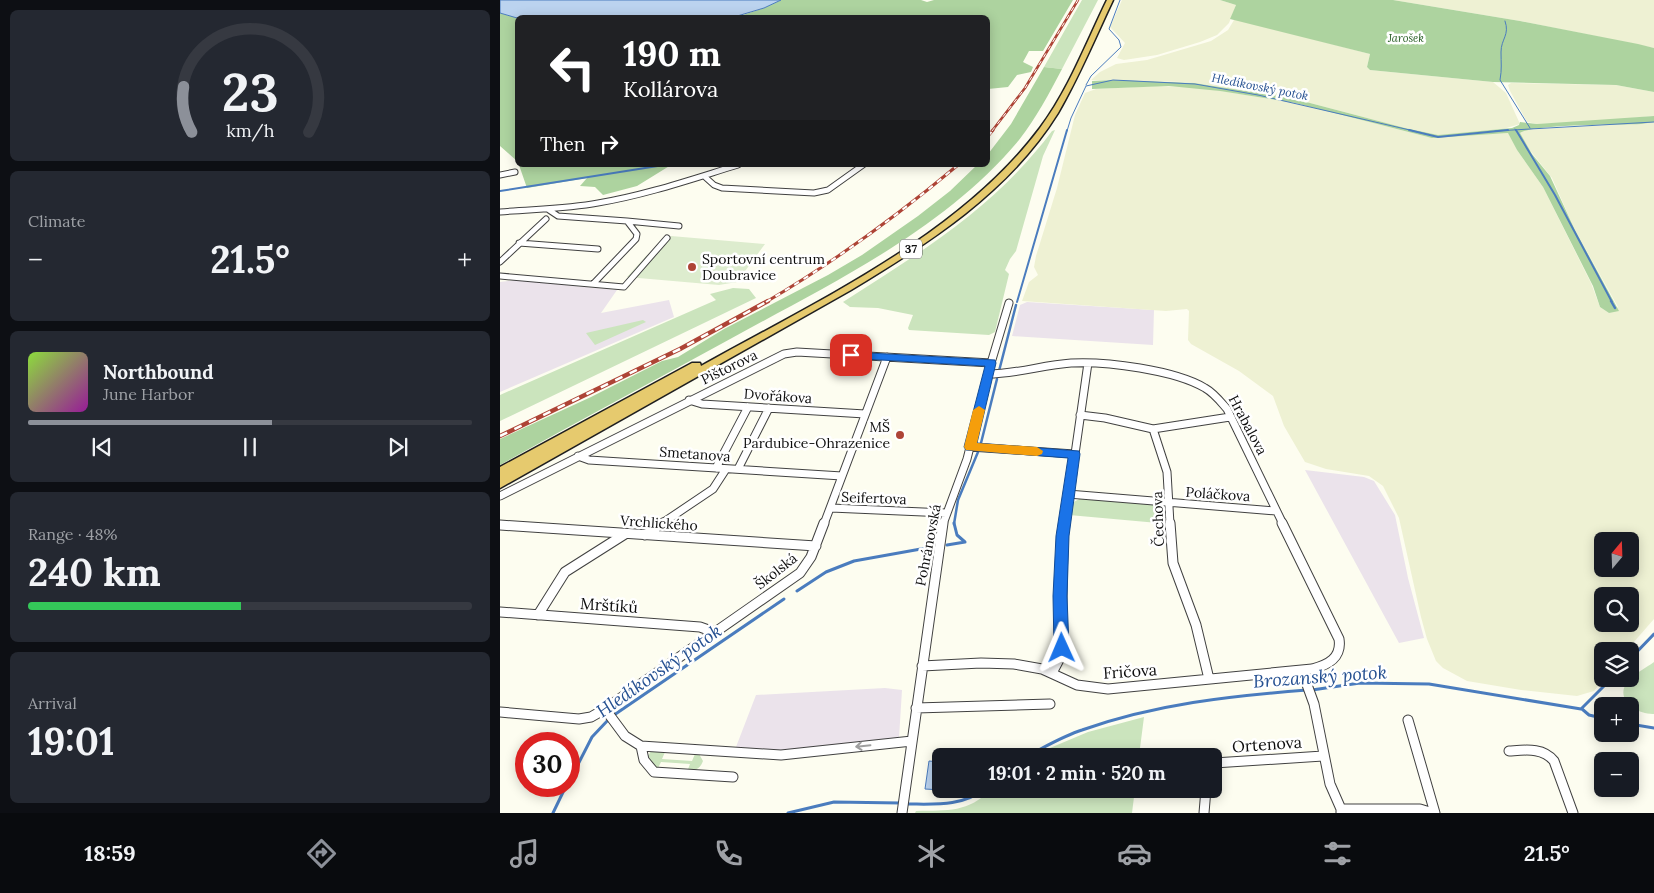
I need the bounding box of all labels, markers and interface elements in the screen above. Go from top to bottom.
text: 190 m [623,31,721,76]
park label: Jarošek [1387,31,1424,45]
icon: left [540,35,605,100]
text: 23 [222,59,278,125]
water label: Hledíkovský potok [1210,70,1310,103]
text: Kollárova [623,75,718,103]
text: km/h [226,119,274,142]
icon: right [595,130,623,158]
text: Then [540,132,585,156]
text: Climate [28,211,85,231]
text: 21.5° [210,235,290,283]
road number: 37 [900,240,922,258]
text: − [28,242,43,278]
text: + [457,242,472,278]
place label: Sportovní centrum Doubravice [702,250,825,284]
marker: Sportovní centrum Doubravice [686,261,698,273]
pin [830,334,872,376]
icon: arrive [837,341,865,369]
street label: Pištorova [698,346,760,388]
text: Northbound [103,360,214,384]
text: June Harbor [103,384,194,404]
street label: Dvořákova [743,385,813,407]
street label: Hrabalova [1225,392,1271,458]
place label: MŠ Pardubice-Ohrazenice [743,418,890,452]
marker: MŠ Pardubice-Ohrazenice [894,429,906,441]
icon: previous [88,433,116,461]
icon: pause [236,433,264,461]
icon: next [384,433,412,461]
street label: Smetanova [659,443,731,465]
street label: Poláčkova [1185,483,1251,505]
street label: Seifertova [841,488,907,508]
street label: Čechova [1148,491,1168,547]
street label: Pohránovská [911,503,945,587]
street label: Vrchlického [619,511,698,535]
text: Range · 48% [28,524,117,544]
north arrow [1594,532,1639,578]
map controls [1594,532,1639,797]
text: 240 km [28,548,161,596]
street label: Školská [751,549,801,593]
button: search [1594,587,1639,632]
street label: Mrštíků [579,593,639,617]
water label: Hledíkovský potok [592,619,726,722]
position arrow [1035,621,1087,673]
button: layers [1594,642,1639,687]
street label: Fričova [1102,659,1158,683]
water label: Brozanský potok [1252,660,1388,693]
text: Arrival [28,693,77,713]
button: + [1594,697,1639,742]
text: 19:01 [28,717,114,765]
speed limit sign: 30 [515,732,580,797]
street label: Ortenova [1231,732,1303,756]
one-way arrow [856,741,872,751]
button: − [1594,752,1639,797]
text: 19:01 · 2 min · 520 m [988,761,1166,785]
icon: directions [304,836,339,871]
icon: music [507,836,542,871]
icon: phone [711,836,746,871]
icon: climate [914,836,949,871]
icon: car [1117,836,1152,871]
icon: filters [1320,836,1355,871]
text: 18:59 [84,839,136,867]
text: 21.5° [1524,839,1570,867]

